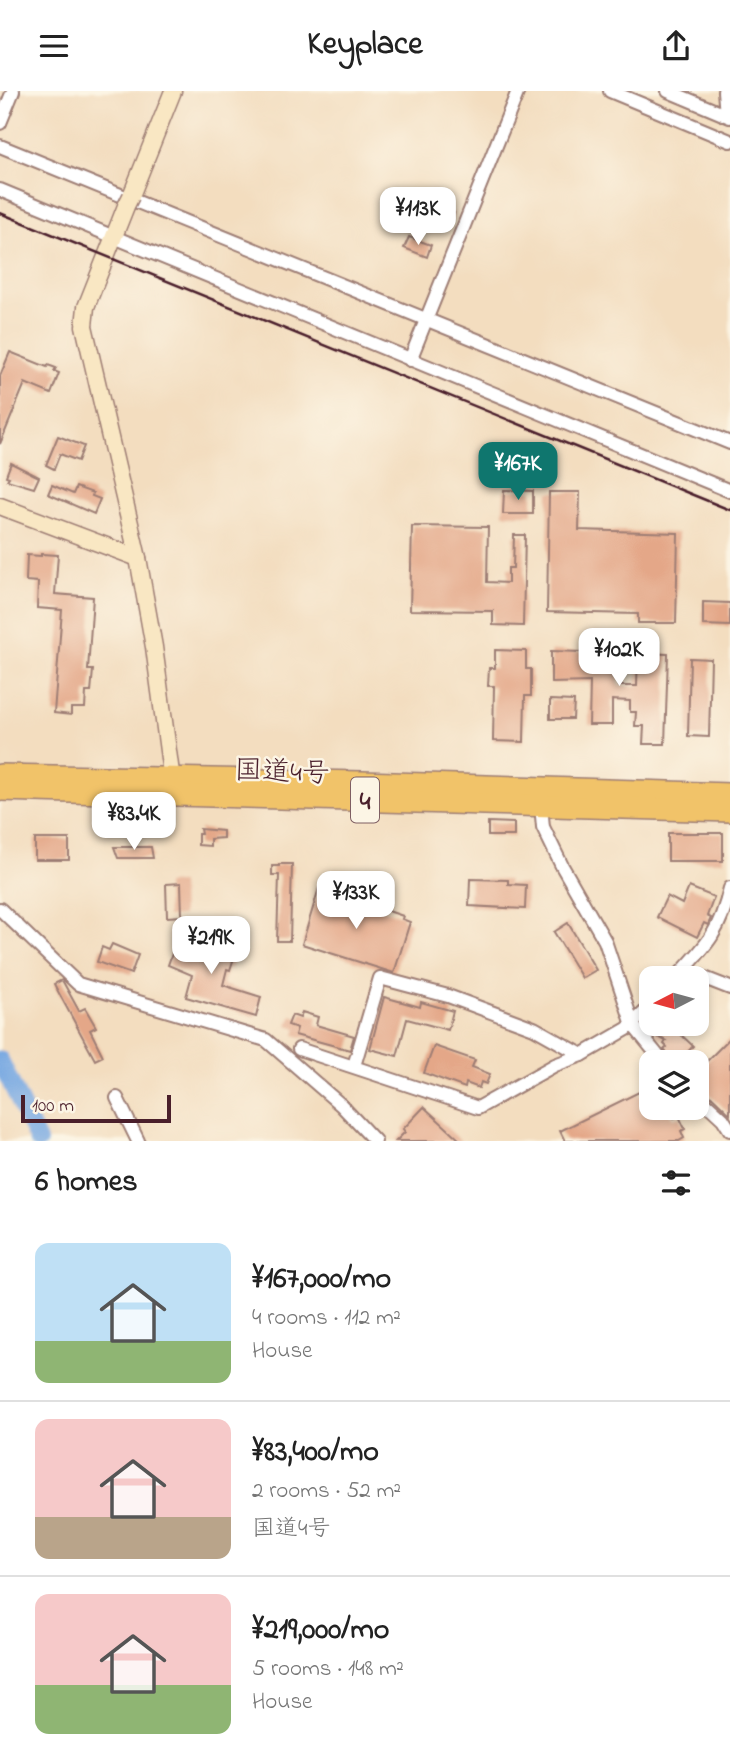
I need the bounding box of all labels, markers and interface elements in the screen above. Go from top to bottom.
text: Keyplace [307,22,423,69]
icon: menu [35,27,73,65]
icon: share [657,27,695,65]
pin: ¥113K [369,187,467,247]
text: ¥113K [396,193,440,226]
pin: ¥167K [469,443,567,502]
text: ¥167K [494,448,542,481]
pin: ¥102K [570,629,668,688]
text: ¥102K [595,634,643,667]
street label: 国道4号 [233,751,330,796]
road number: 4 [351,778,379,823]
pin: ¥83.4K [77,793,191,852]
text: ¥83.4K [108,798,160,831]
pin: ¥133K [307,871,405,931]
text: ¥133K [333,877,379,910]
pin: ¥219K [162,917,260,976]
text: ¥219K [188,922,234,955]
north arrow [639,966,709,1036]
map controls [639,966,709,1120]
button: layers [639,1050,709,1120]
scale bar [21,1092,172,1124]
text: 100 m [32,1093,74,1120]
text: 6 homes [35,1161,138,1205]
icon: filters [657,1164,695,1202]
text: ¥167,000/mo [252,1258,391,1302]
icon: home [91,1271,175,1355]
text: 4 rooms · 112 m² [252,1302,401,1335]
text: House [252,1335,312,1368]
text: ¥83,400/mo [252,1431,379,1475]
icon: home [91,1447,175,1531]
text: 2 rooms · 52 m² [252,1475,401,1508]
text: 国道4号 [252,1513,330,1546]
text: ¥219,000/mo [252,1609,389,1653]
icon: home [91,1622,175,1706]
text: 5 rooms · 148 m² [252,1653,404,1686]
text: House [252,1686,312,1719]

